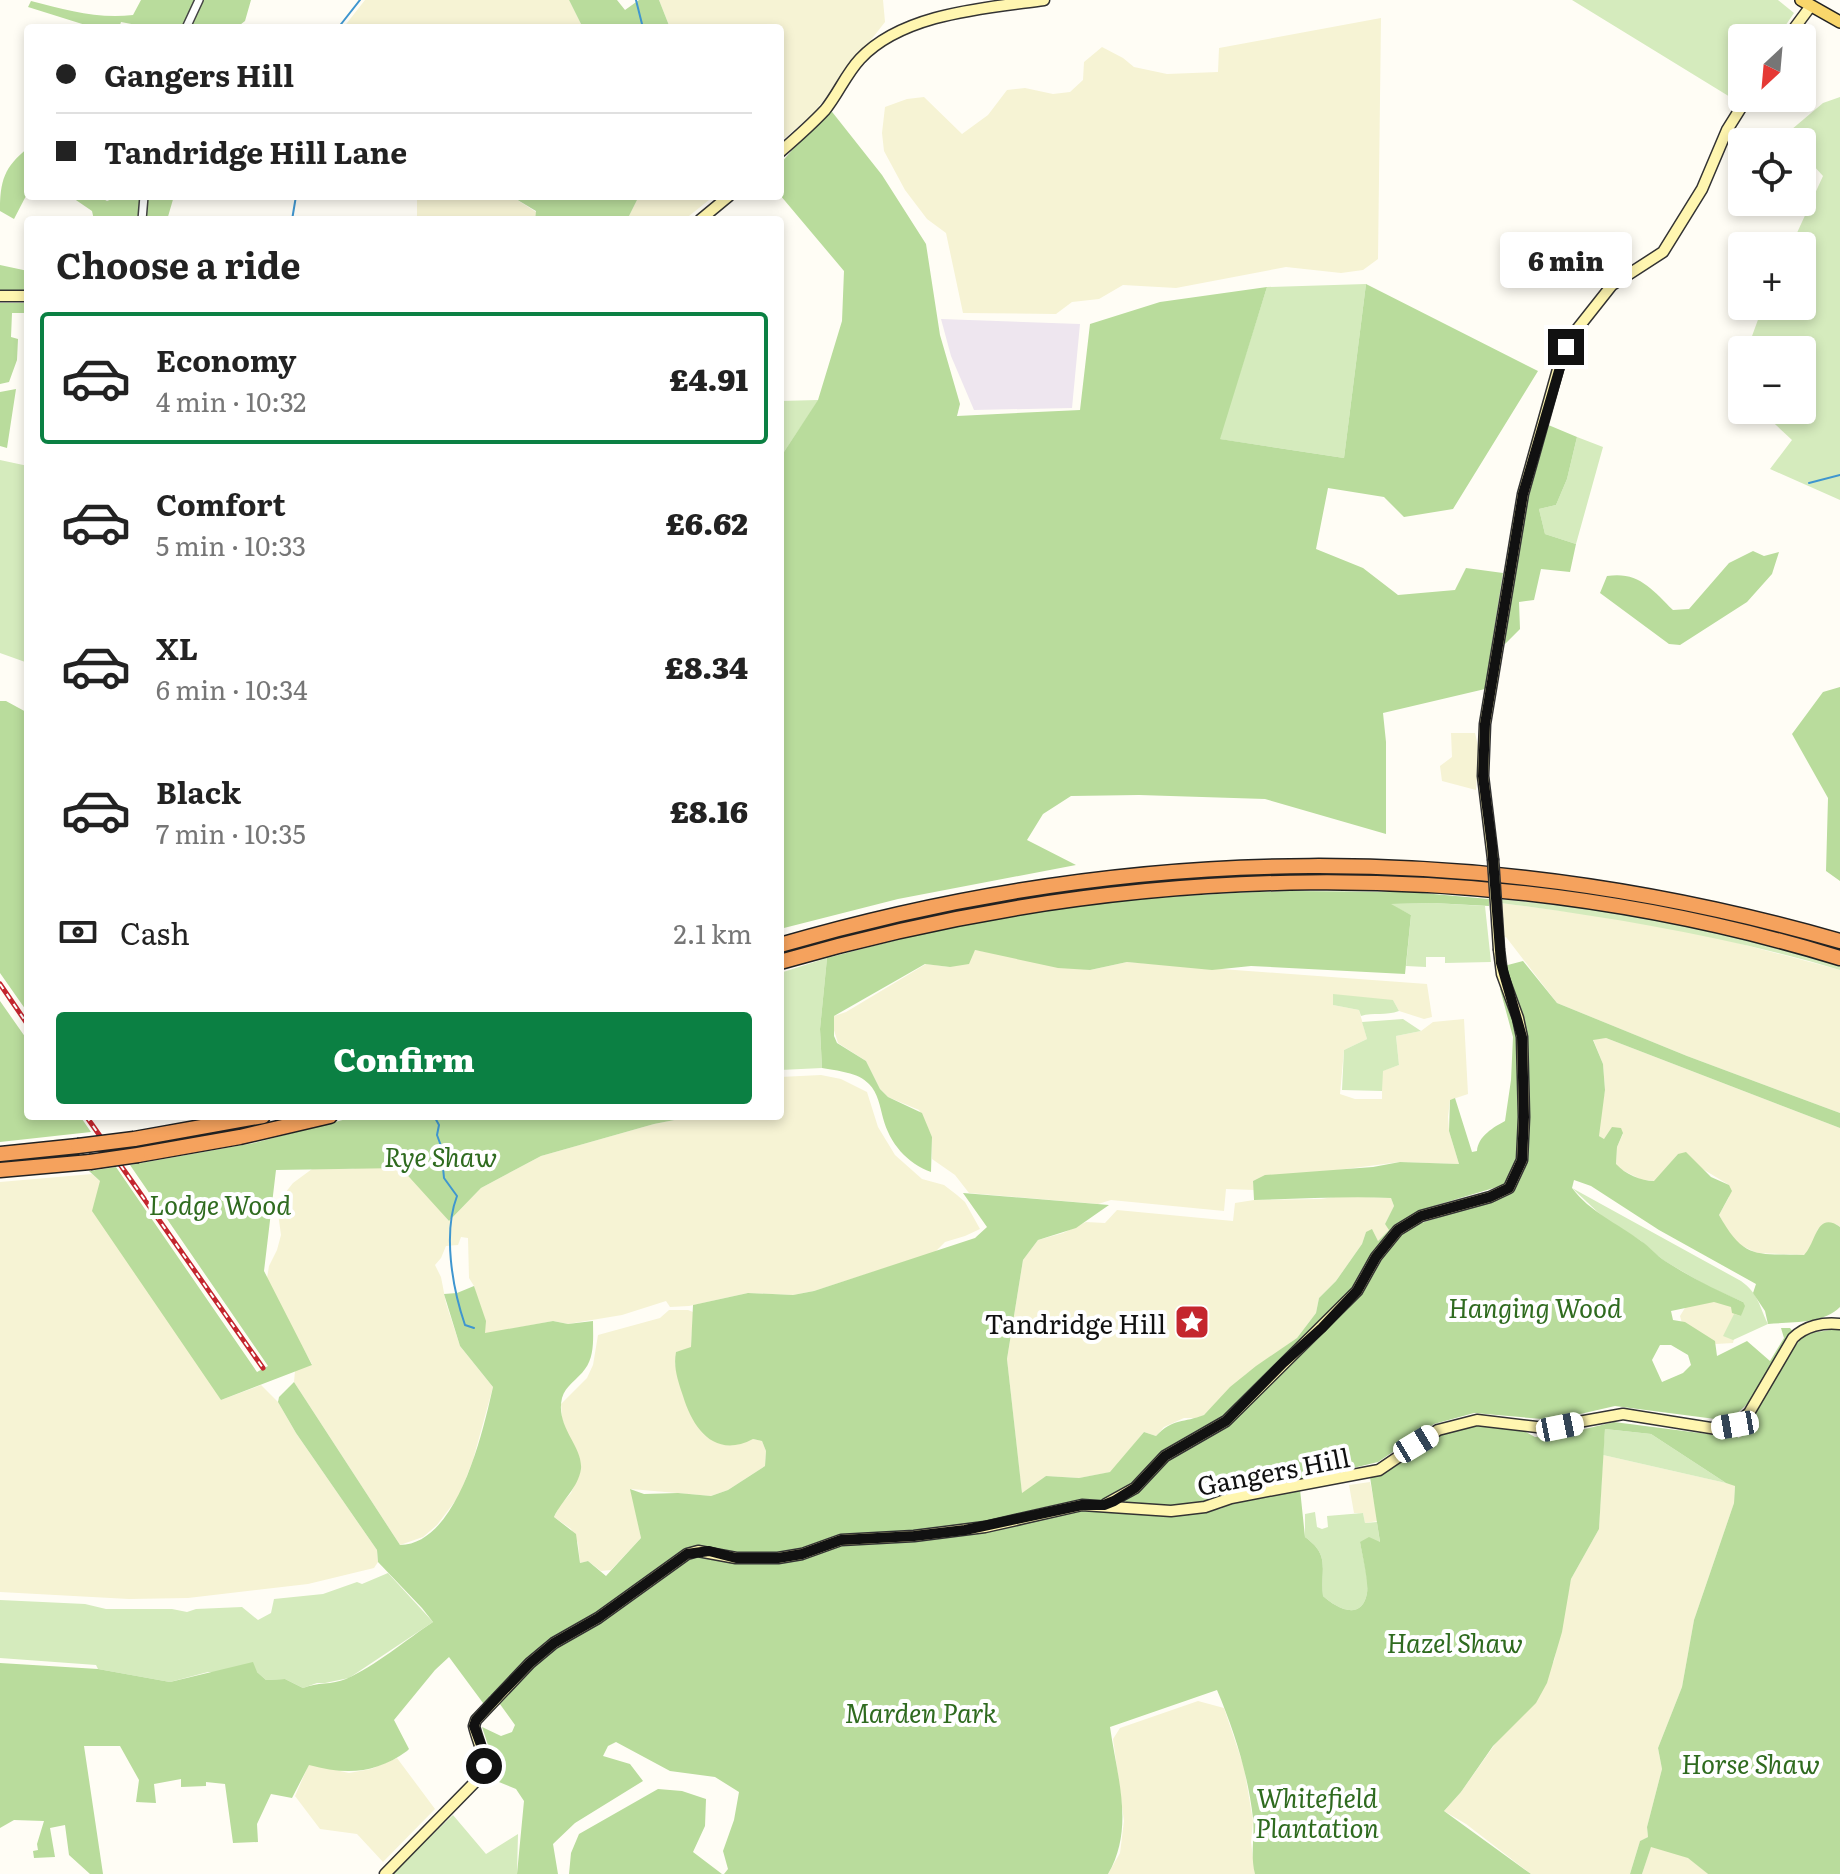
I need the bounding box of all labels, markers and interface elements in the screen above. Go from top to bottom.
north arrow [1728,24,1816,112]
map controls [1728,24,1816,424]
text: Gangers Hill [104,52,294,96]
button: locate [1728,128,1816,216]
text: Tandridge Hill Lane [104,129,407,173]
callout: 6 min [1500,231,1632,287]
button: + [1728,232,1816,320]
text: Choose a ride [56,237,301,290]
text: 6 min [1528,240,1604,279]
route end [1548,329,1584,365]
button: − [1728,336,1816,424]
text: Economy [156,337,296,381]
icon: car [60,342,132,414]
text: £4.91 [669,356,748,400]
text: 4 min · 10:32 [156,381,306,420]
text: Comfort [156,481,286,525]
icon: car [60,486,132,558]
text: £6.62 [666,500,748,544]
text: 5 min · 10:33 [156,525,306,564]
text: XL [156,625,198,669]
icon: car [60,630,132,702]
text: £8.34 [665,644,748,688]
text: 6 min · 10:34 [156,669,308,708]
text: Black [156,769,241,813]
icon: car [60,774,132,846]
text: £8.16 [670,788,748,832]
text: 7 min · 10:35 [156,813,306,852]
icon: cash [56,910,100,954]
text: Cash [120,910,190,954]
text: 2.1 km [673,913,752,952]
button: Confirm [56,1012,752,1104]
park label: Rye Shaw [384,1136,498,1175]
park label: Lodge Wood [149,1184,291,1223]
park label: Hanging Wood [1448,1287,1622,1326]
place label: Tandridge Hill [985,1303,1166,1342]
place icon: Tandridge Hill [1173,1303,1211,1341]
car [1709,1409,1761,1441]
car [1534,1411,1586,1443]
car [1389,1421,1443,1467]
street label: Gangers Hill [1193,1436,1353,1504]
park label: Hazel Shaw [1386,1622,1524,1661]
park label: Marden Park [845,1692,998,1731]
park label: Horse Shaw [1681,1743,1821,1782]
route start [466,1748,502,1784]
park label: Whitefield Plantation [1255,1777,1380,1846]

